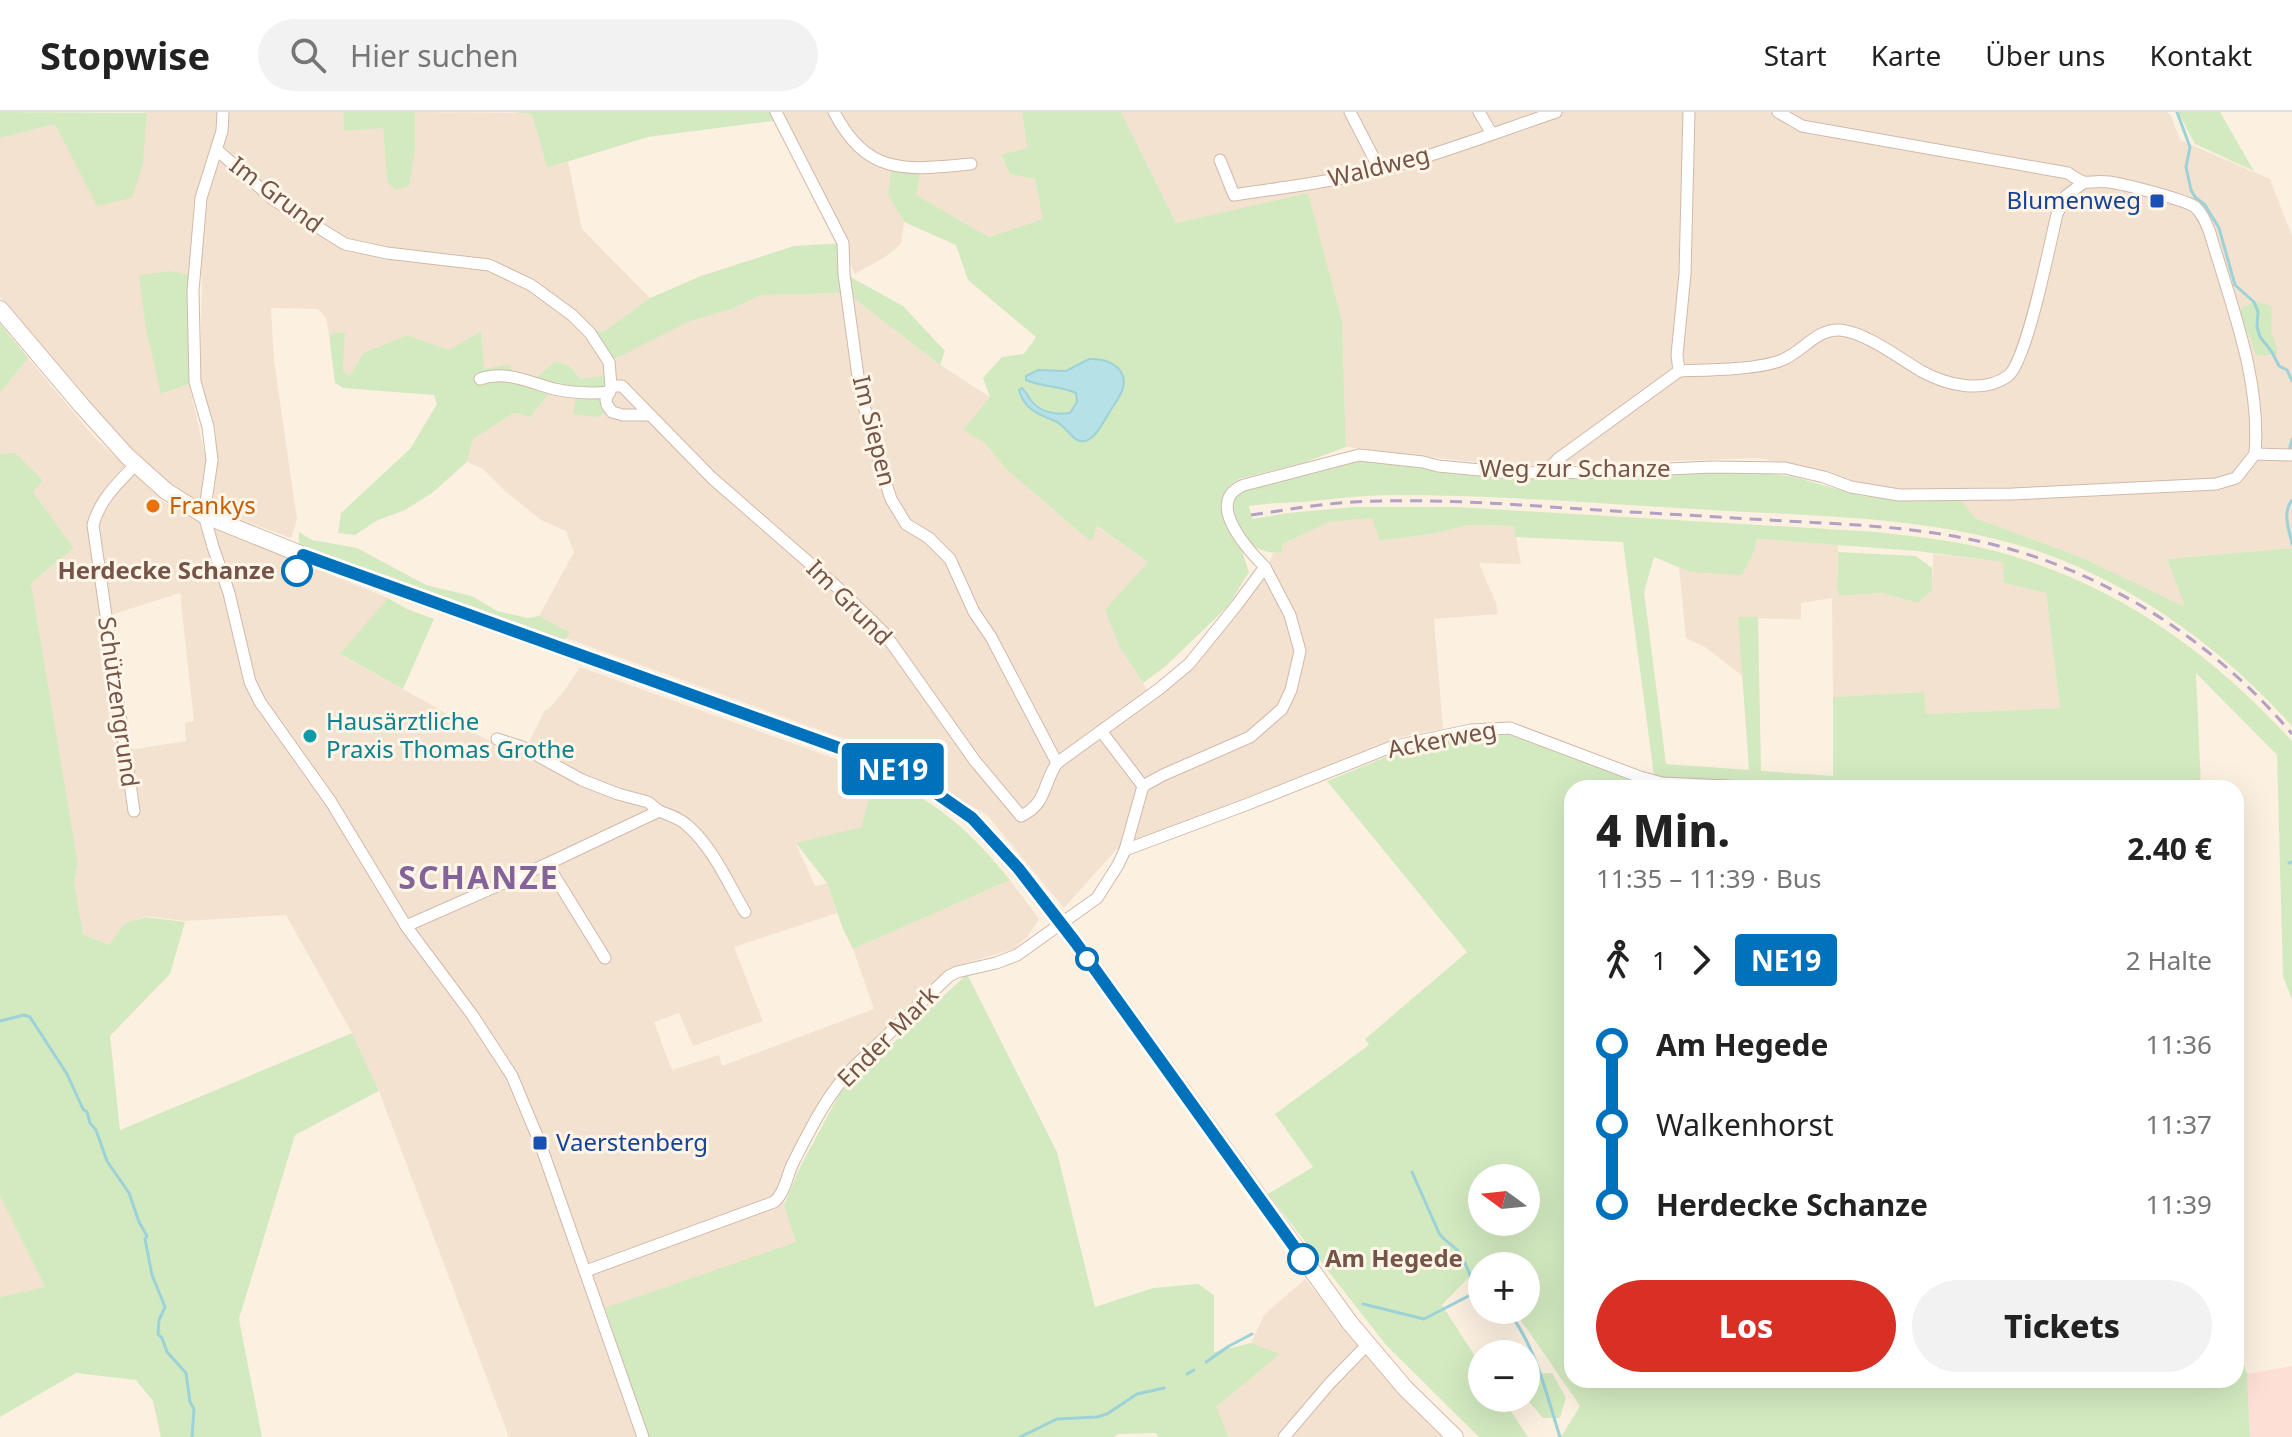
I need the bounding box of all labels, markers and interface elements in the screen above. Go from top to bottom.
search box [258,19,818,91]
text: Stopwise [40,29,210,81]
icon: search [286,33,330,77]
text: Hier suchen [350,35,518,76]
text: Start [1764,36,1827,74]
text: Karte [1871,36,1941,74]
text: Über uns [1985,36,2106,74]
text: Kontakt [2150,36,2252,74]
street label: Waldweg [1324,137,1433,194]
street label: Im Grund [224,148,330,240]
place label: Blumenweg [2006,183,2141,216]
marker: Blumenweg [2148,192,2166,210]
street label: Im Siepen [846,372,905,489]
street label: Weg zur Schanze [1479,451,1671,484]
place label: Frankys [169,488,256,521]
marker: Frankys [144,497,162,515]
street label: Im Grund [800,552,900,652]
place label: Herdecke Schanze [57,553,275,586]
marker: Herdecke Schanze [282,556,312,586]
street label: Schützengrund [91,614,148,789]
place label: Hausärztliche Praxis Thomas Grothe [326,704,575,765]
street label: Ackerweg [1384,712,1499,765]
marker: Hausärztliche Praxis Thomas Grothe [301,727,319,745]
line badge: NE19 [837,743,949,795]
text: NE19 [858,750,928,788]
text: 4 Min. [1596,800,1730,860]
text: 2.40 € [2127,828,2212,869]
district label: SCHANZE [398,855,560,898]
text: 11:35 – 11:39 · Bus [1596,860,1821,896]
icon: walk [1596,938,1640,982]
icon: forward [1679,938,1723,982]
text: NE19 [1751,941,1821,979]
text: 1 [1652,942,1667,978]
text: 2 Halte [2126,942,2212,978]
unlabelled marker [1076,948,1098,970]
street label: Ender Mark [829,978,945,1094]
text: Am Hegede [1656,1024,1828,1065]
text: 11:36 [2146,1026,2212,1062]
text: Walkenhorst [1656,1104,1834,1145]
text: 11:37 [2146,1106,2212,1142]
place label: Vaerstenberg [556,1125,708,1158]
marker: Vaerstenberg [531,1134,549,1152]
north arrow [1468,1164,1540,1236]
map controls [1468,1164,1540,1412]
text: Herdecke Schanze [1656,1184,1928,1225]
text: 11:39 [2146,1186,2212,1222]
place label: Am Hegede [1325,1241,1463,1274]
marker: Am Hegede [1288,1244,1318,1274]
button: + [1468,1252,1540,1324]
button: Los [1596,1280,1896,1372]
button: Tickets [1912,1280,2212,1372]
button: − [1468,1340,1540,1412]

